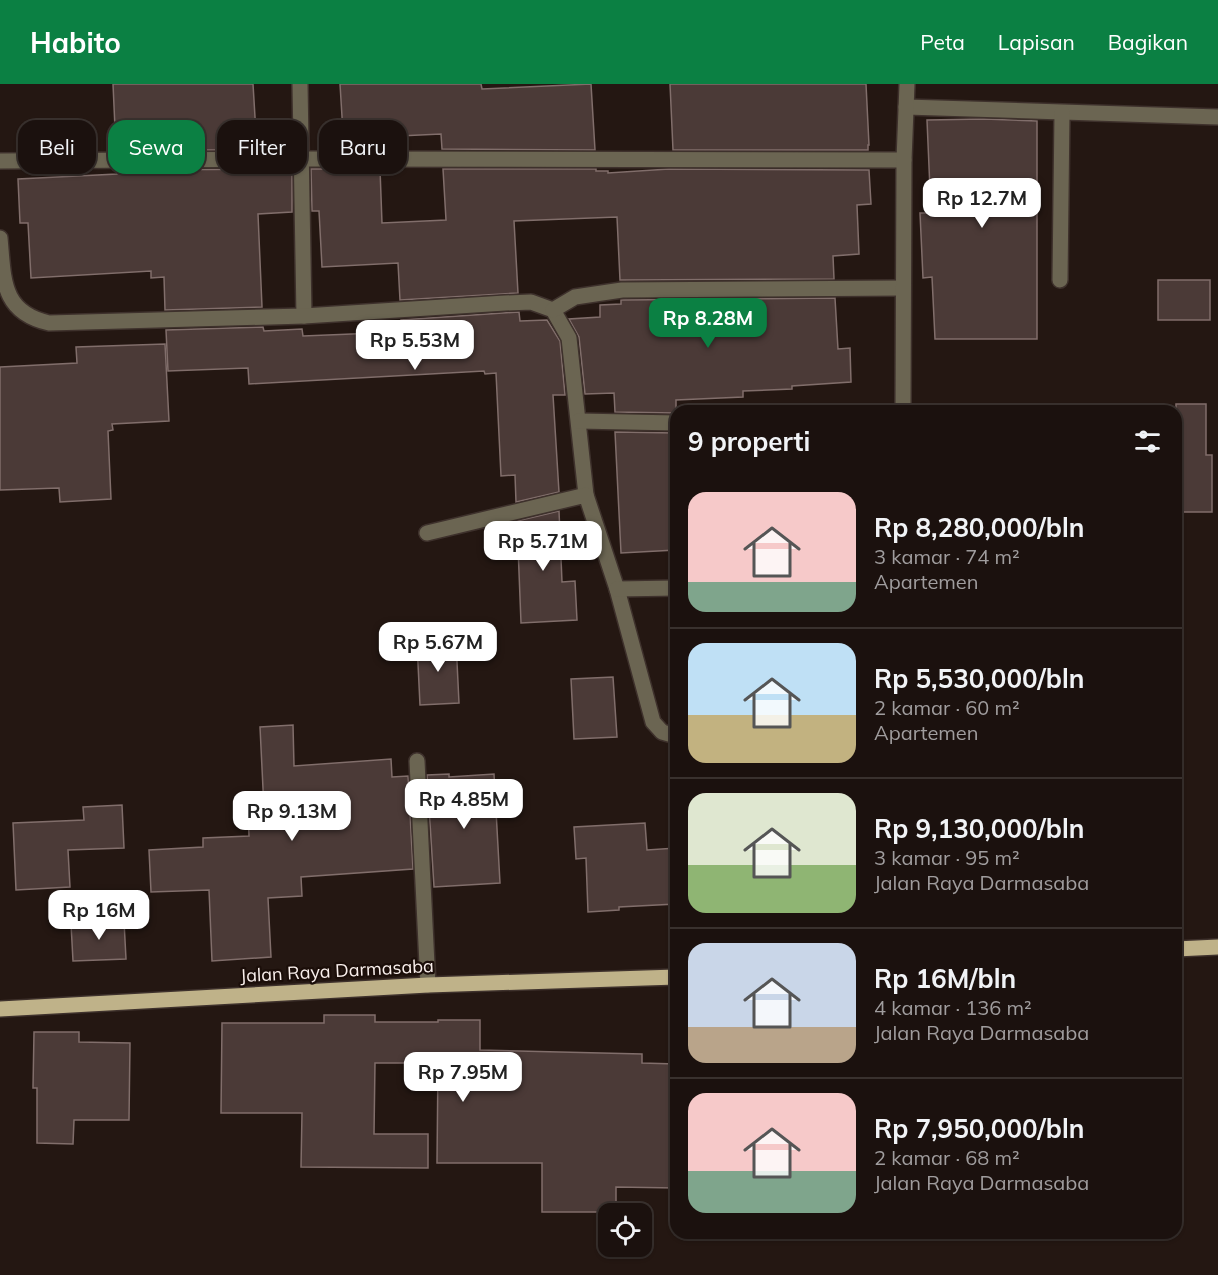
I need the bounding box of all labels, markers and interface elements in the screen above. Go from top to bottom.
text: Habito [30,25,121,60]
text: Peta [920,29,965,55]
text: Lapisan [998,29,1075,55]
text: Bagikan [1108,29,1188,55]
chip: Beli [18,120,96,174]
chip: Sewa [108,120,205,174]
chip: Filter [217,120,307,174]
chip: Baru [319,120,407,174]
pin: Rp 12.7M [920,178,1044,229]
text: Rp 12.7M [937,185,1027,210]
pin: Rp 8.28M [646,298,770,349]
text: Rp 8.28M [663,305,753,330]
pin: Rp 5.53M [353,320,477,371]
text: Rp 5.53M [370,327,460,352]
text: 9 properti [688,425,810,458]
icon: filters [1131,425,1164,458]
text: Rp 8,280,000/bln [874,511,1084,544]
icon: home [736,516,808,588]
pin: Rp 5.71M [481,521,605,572]
text: Rp 5.71M [498,528,588,553]
text: 3 kamar · 74 m² [874,544,1020,569]
text: Apartemen [874,569,978,594]
pin: Rp 5.67M [376,622,500,673]
text: Rp 5.67M [393,629,483,654]
text: Rp 5,530,000/bln [874,662,1084,695]
icon: home [736,667,808,739]
text: 2 kamar · 60 m² [874,695,1020,720]
text: Apartemen [874,720,978,745]
pin: Rp 4.85M [402,779,526,830]
text: Rp 4.85M [419,786,509,811]
pin: Rp 9.13M [230,791,354,842]
text: Rp 9.13M [247,798,337,823]
text: Rp 9,130,000/bln [874,812,1084,845]
icon: home [736,817,808,889]
text: 3 kamar · 95 m² [874,845,1020,870]
text: Jalan Raya Darmasaba [874,870,1089,895]
pin: Rp 16M [50,890,148,941]
text: Rp 16M [62,897,136,922]
street label: Jalan Raya Darmasaba [240,954,434,987]
text: Rp 16M/bln [874,962,1016,995]
icon: home [736,967,808,1039]
text: 4 kamar · 136 m² [874,995,1032,1020]
text: Jalan Raya Darmasaba [874,1020,1089,1045]
pin: Rp 7.95M [401,1052,525,1103]
text: Rp 7.95M [418,1059,508,1084]
text: Rp 7,950,000/bln [874,1112,1084,1145]
icon: home [736,1117,808,1189]
text: 2 kamar · 68 m² [874,1145,1020,1170]
text: Jalan Raya Darmasaba [874,1170,1089,1195]
map controls [598,1203,652,1257]
button: locate [598,1203,652,1257]

